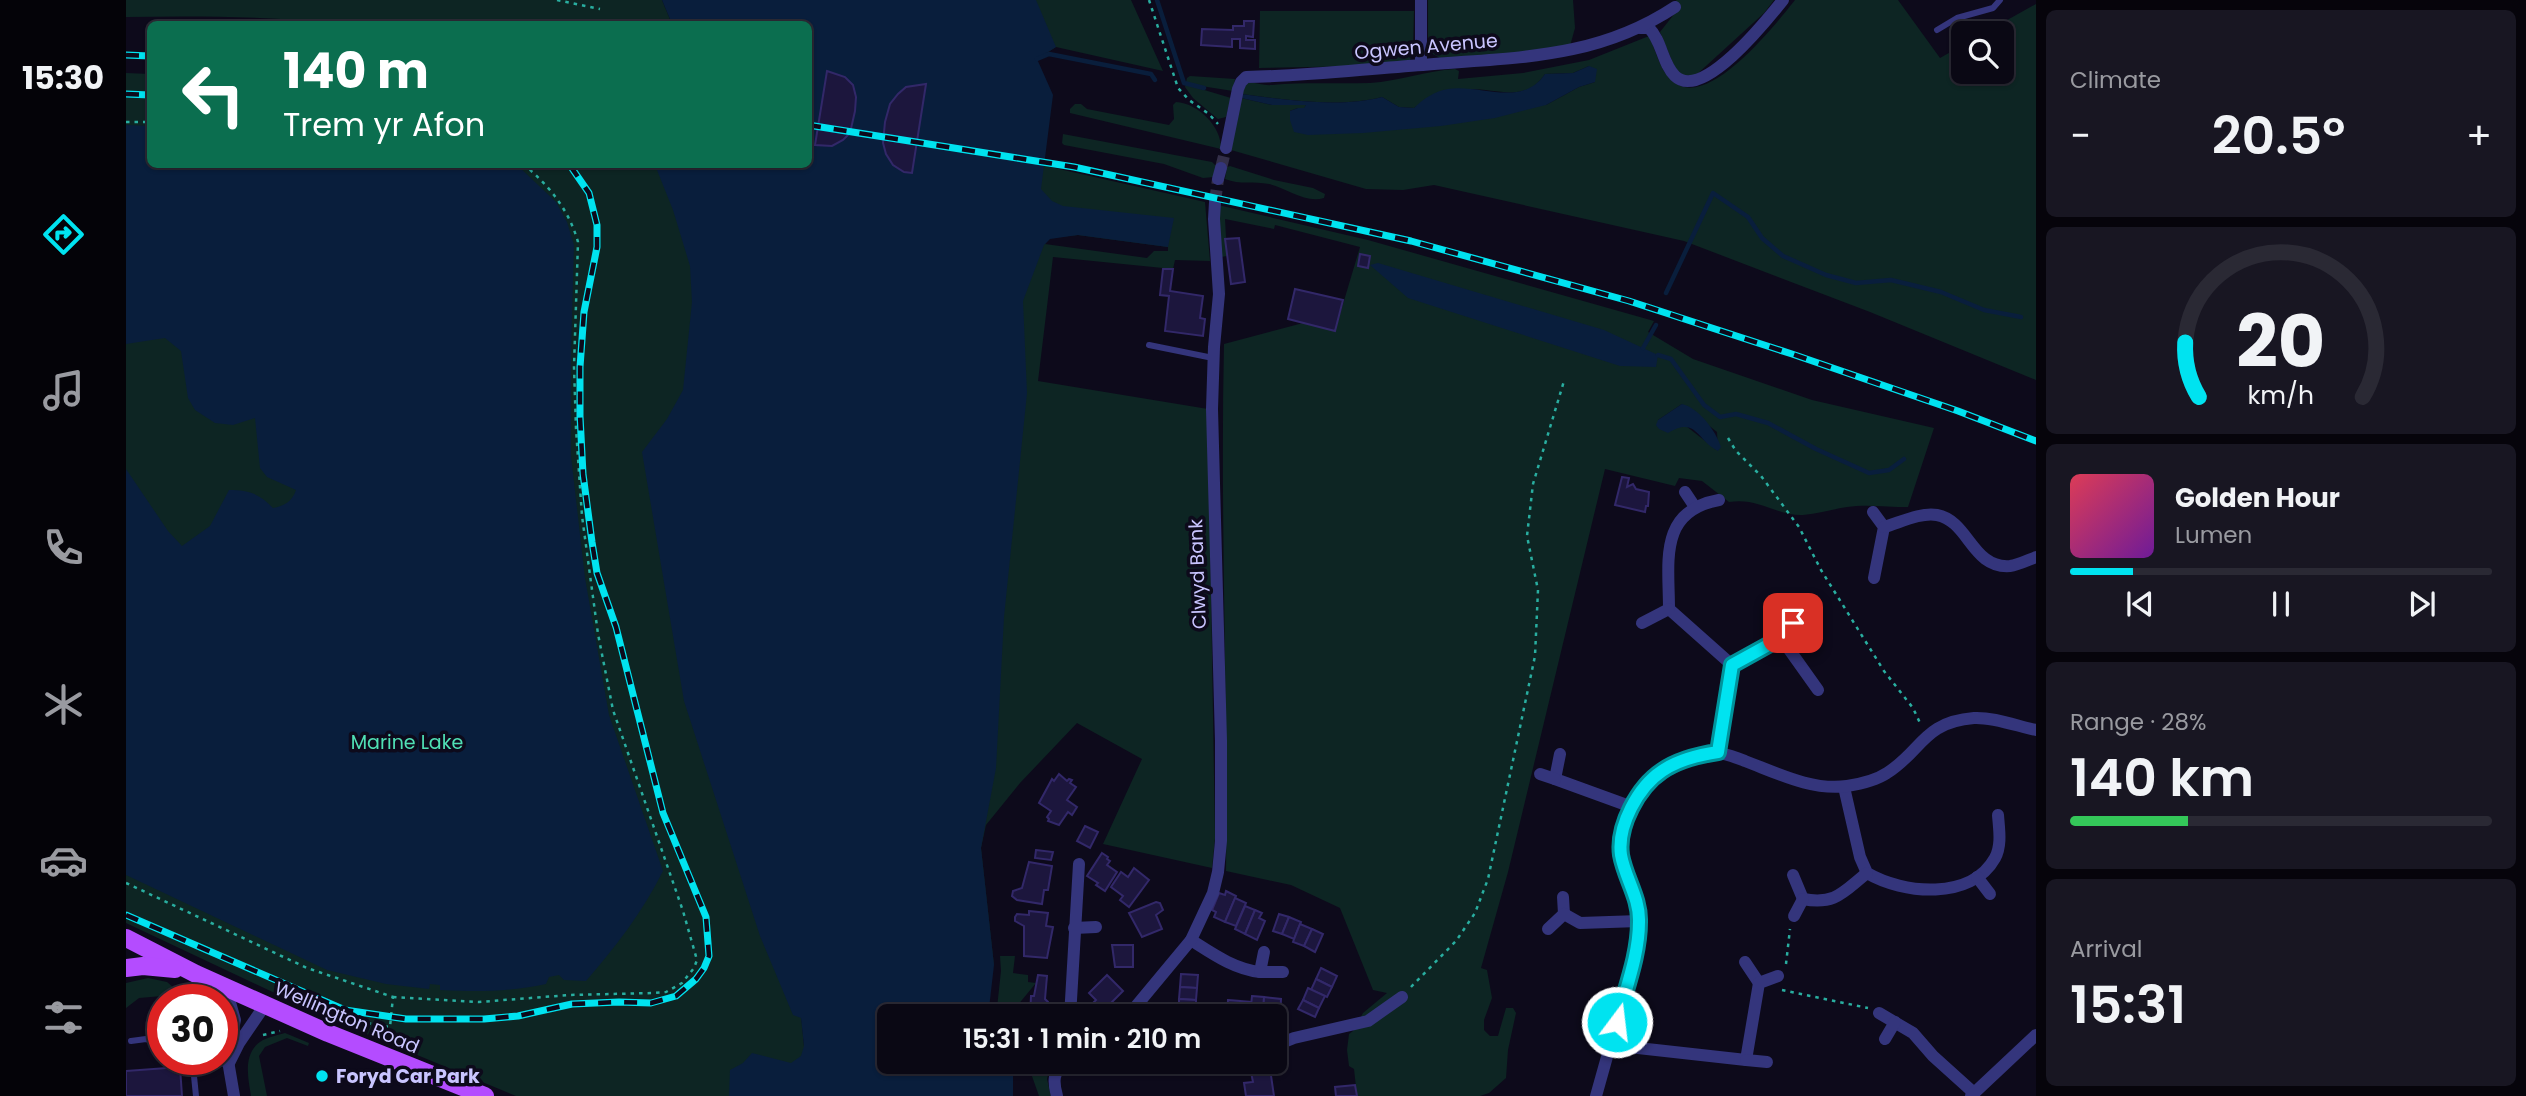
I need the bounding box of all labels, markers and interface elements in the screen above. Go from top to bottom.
map controls [1951,21,2014,84]
button: search [1951,21,2014,84]
street label: Ogwen Avenue [1353,27,1499,66]
text: 140 m [283,37,429,105]
icon: left [168,49,259,140]
text: 15:30 [22,55,104,100]
text: Climate [2070,64,2161,96]
text: 20.5° [2212,99,2345,172]
text: Trem yr Afon [283,102,485,147]
text: − [2070,109,2091,162]
text: + [2466,109,2492,162]
icon: directions [39,210,88,259]
text: 20 [2236,291,2326,392]
icon: music [39,366,88,415]
text: km/h [2248,378,2314,413]
text: Golden Hour [2175,480,2340,516]
street label: Clwyd Bank [1182,518,1213,629]
text: Lumen [2175,519,2252,551]
icon: phone [39,523,88,572]
icon: previous [2121,585,2159,623]
icon: pause [2262,585,2300,623]
icon: next [2403,585,2441,623]
pin [1763,593,1823,653]
icon: arrive [1774,604,1812,642]
icon: climate [39,680,88,729]
text: Range · 28% [2070,706,2206,738]
park label: Marine Lake [351,729,463,756]
text: 140 km [2070,741,2254,814]
icon: car [39,836,88,885]
text: Arrival [2070,933,2142,965]
text: 15:31 [2070,968,2186,1041]
street label: Wellington Road [270,975,423,1060]
speed limit sign: 30 [147,984,238,1075]
position arrow [1580,985,1654,1059]
icon: filters [39,993,88,1042]
text: 15:31 · 1 min · 210 m [963,1021,1201,1057]
place label: Foryd Car Park [336,1063,480,1090]
marker: Foryd Car Park [314,1068,330,1084]

